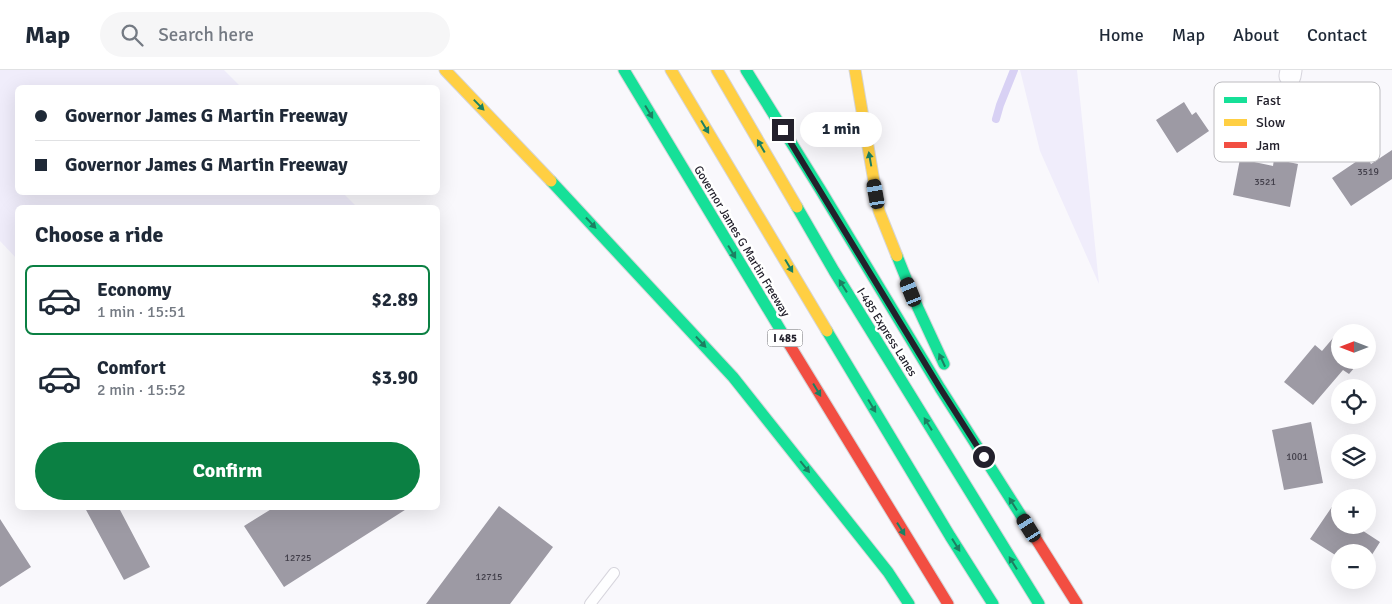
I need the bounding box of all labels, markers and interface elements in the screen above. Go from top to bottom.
search box [100,12,450,57]
text: Map [25,20,70,50]
icon: search [118,21,146,49]
text: Search here [158,23,254,47]
text: Home [1099,24,1144,46]
text: Map [1172,24,1205,46]
text: About [1233,24,1279,46]
text: Contact [1307,24,1367,46]
legend [1214,82,1380,162]
text: Fast [1256,92,1281,109]
one-way arrow [473,99,485,111]
text: Governor James G Martin Freeway [65,104,348,128]
one-way arrow [644,105,653,118]
callout: 1 min [800,112,883,148]
text: Slow [1256,114,1285,131]
route end [772,119,794,141]
text: 1 min [822,119,860,139]
one-way arrow [701,120,710,133]
text: Jam [1256,137,1280,154]
one-way arrow [757,138,765,153]
one-way arrow [865,150,873,166]
text: Governor James G Martin Freeway [65,153,348,177]
street label: Governor James G Martin Freeway [690,163,793,320]
house number: 3519 [1357,166,1379,178]
house number: 3521 [1254,176,1276,188]
car [866,178,885,210]
one-way arrow [585,216,597,228]
text: Choose a ride [35,221,163,248]
one-way arrow [727,245,736,258]
one-way arrow [784,260,793,273]
car [898,275,923,309]
icon: car [37,278,82,323]
text: Economy [97,278,171,302]
one-way arrow [838,280,848,293]
street label: I-485 Express Lanes [853,285,920,379]
text: $2.89 [372,288,418,312]
text: 1 min · 15:51 [97,302,186,322]
north arrow [1331,324,1376,369]
map controls [1331,324,1376,589]
road number: I 485 [768,330,802,346]
one-way arrow [695,336,707,348]
one-way arrow [937,353,945,367]
icon: car [37,356,82,401]
text: Comfort [97,356,166,380]
text: $3.90 [372,366,418,390]
button: locate [1331,379,1376,424]
text: 2 min · 15:52 [97,380,186,400]
one-way arrow [812,384,821,397]
one-way arrow [868,399,877,412]
one-way arrow [924,418,933,431]
button: layers [1331,434,1376,479]
button: Confirm [35,442,420,500]
route start [973,446,995,468]
house number: 1001 [1286,451,1308,463]
one-way arrow [799,460,810,473]
button: + [1331,489,1376,534]
one-way arrow [1009,497,1018,510]
car [1014,511,1043,545]
one-way arrow [897,522,906,536]
one-way arrow [951,538,961,552]
button: − [1331,544,1376,589]
house number: 12725 [284,552,312,564]
one-way arrow [1009,556,1018,569]
house number: 12715 [475,571,503,583]

